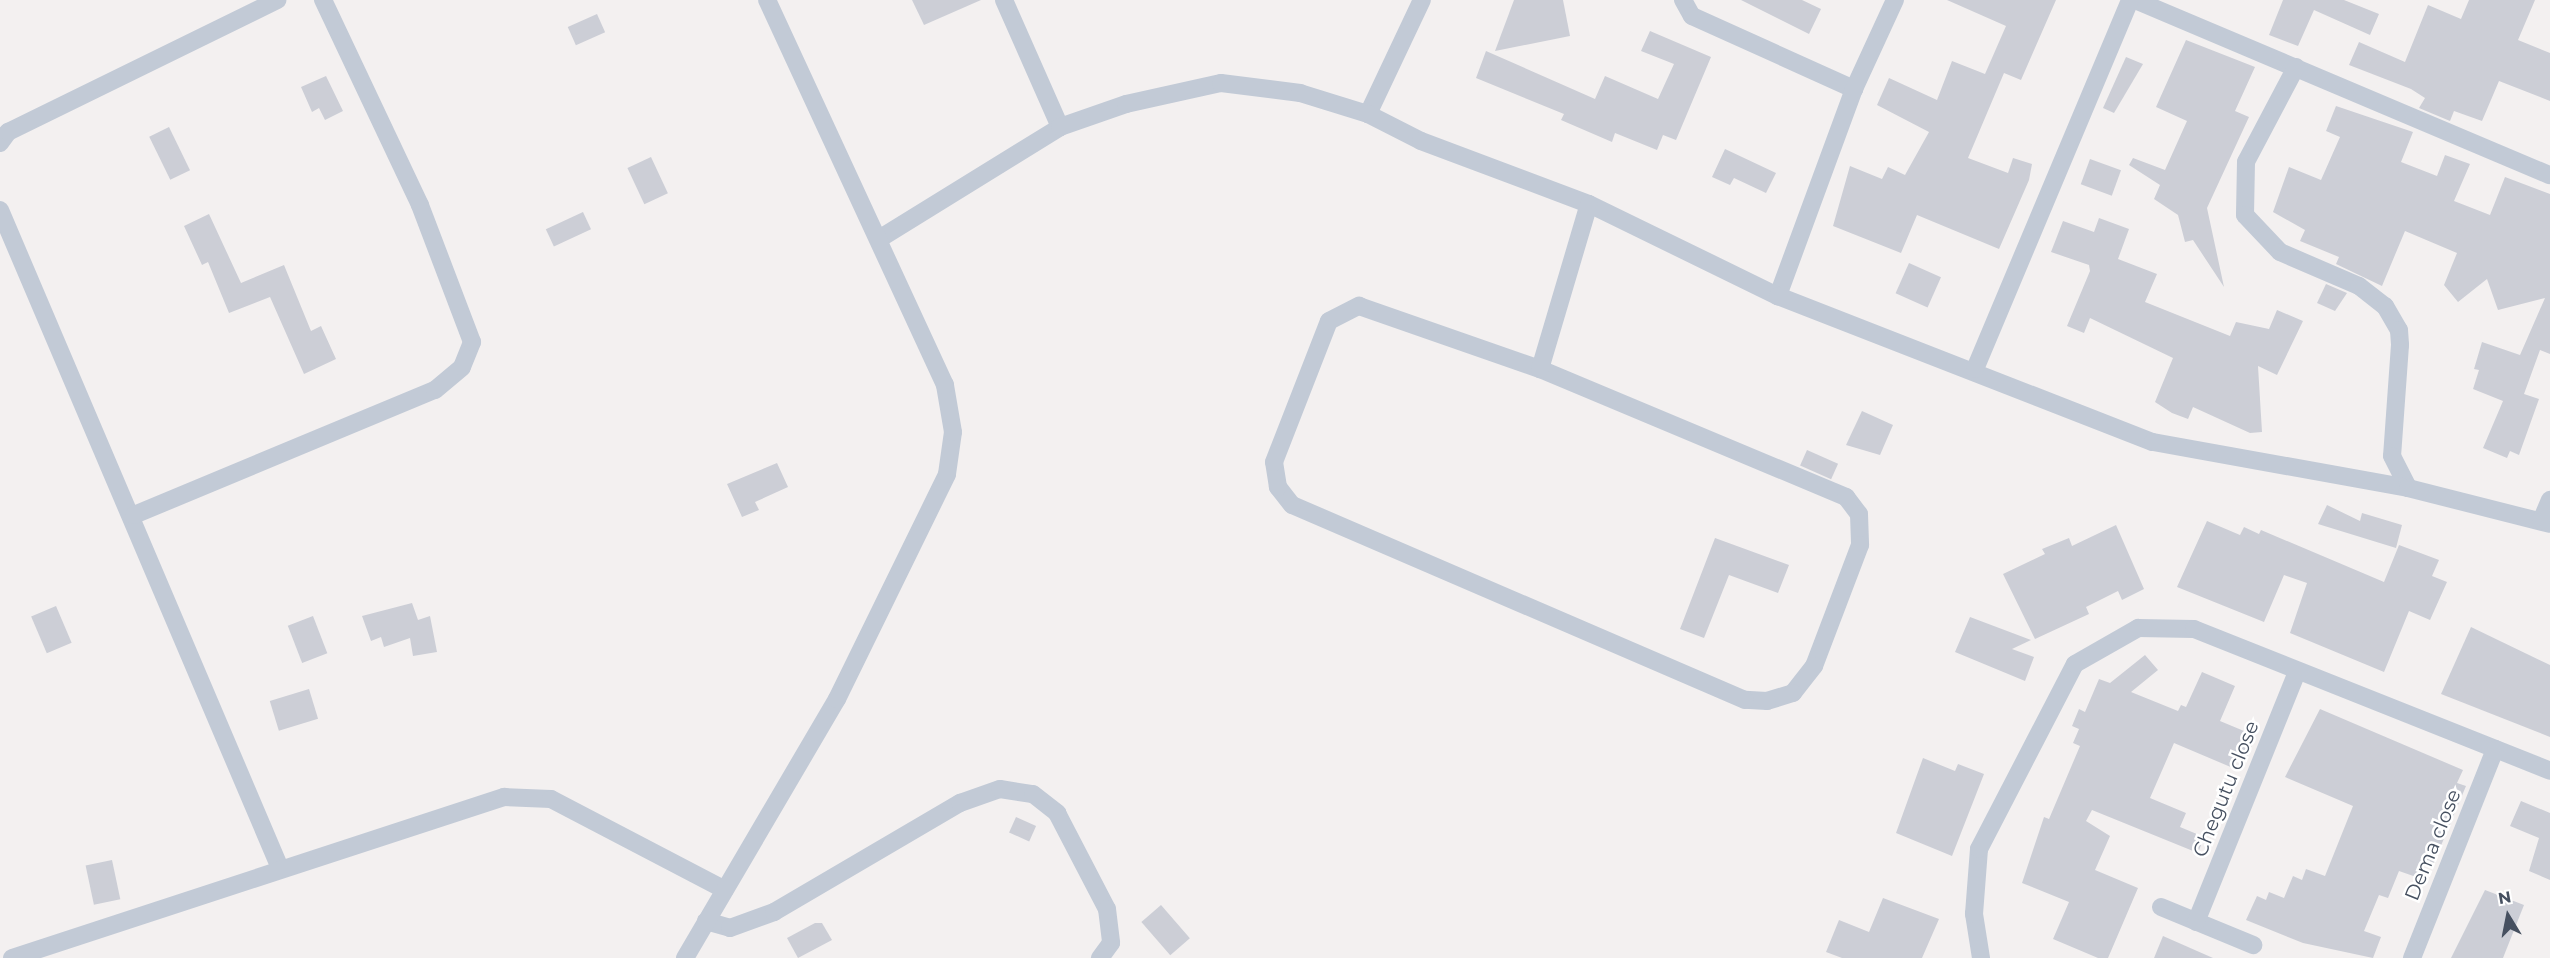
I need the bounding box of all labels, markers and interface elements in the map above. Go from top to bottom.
street label: Chegutu close [2188,717,2264,861]
street label: Dema close [2400,786,2466,904]
north arrow [2478,886,2538,946]
text: N [2497,887,2513,908]

